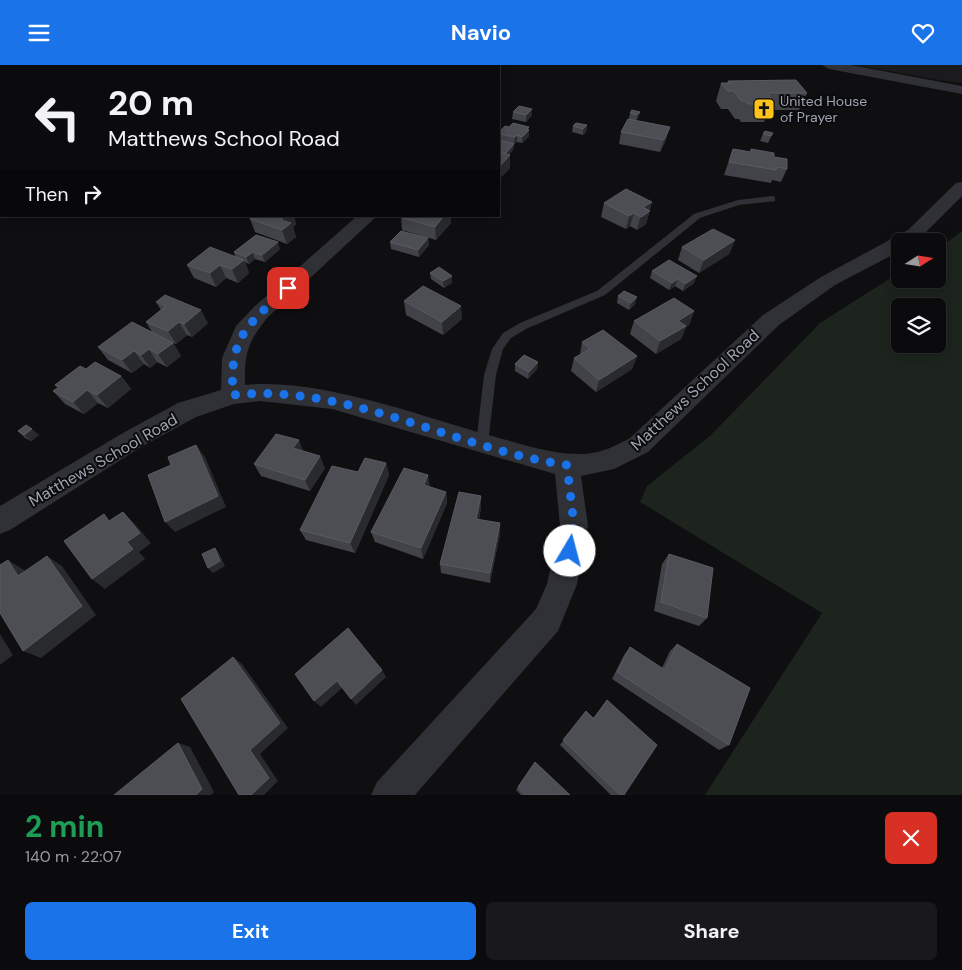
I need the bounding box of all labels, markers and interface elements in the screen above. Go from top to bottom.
text: Navio [451,18,511,47]
icon: menu [25,19,53,47]
icon: heart [909,19,937,47]
text: 20 m [108,80,194,126]
icon: left [25,85,90,150]
place label: United House of Prayer [780,92,867,126]
church icon: United House of Prayer [752,97,776,121]
text: Matthews School Road [108,124,340,153]
icon: right [78,180,106,208]
text: Then [25,182,68,207]
north arrow [891,233,946,287]
map controls [891,233,946,353]
pin [267,267,309,309]
icon: arrive [274,274,302,302]
button: layers [891,298,946,353]
street label: Matthews School Road [626,325,764,455]
street label: Matthews School Road [25,409,181,511]
position arrow [543,524,595,576]
text: 2 min [25,807,104,846]
button: close [885,812,937,864]
text: 140 m · 22:07 [25,846,122,867]
button: Exit [25,902,476,960]
button: Share [486,902,937,960]

